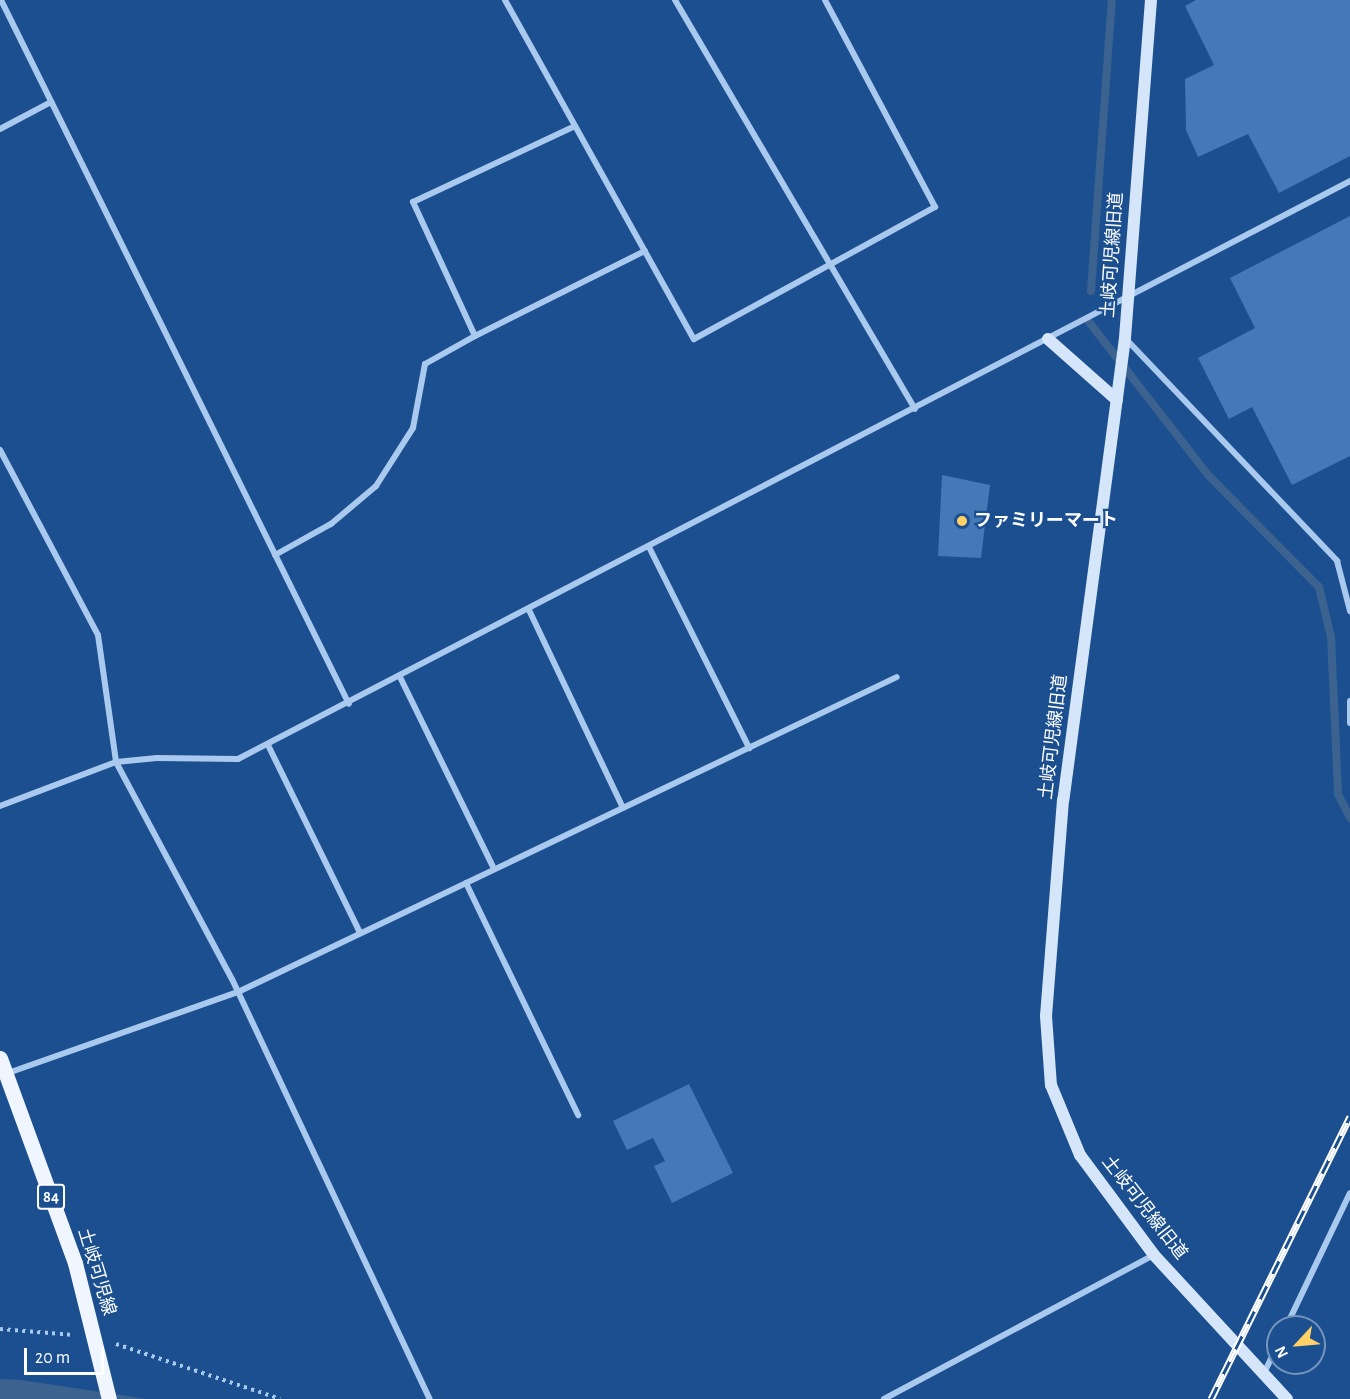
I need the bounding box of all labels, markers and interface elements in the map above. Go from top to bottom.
street label: 土岐可児線旧道 [1098,191,1128,319]
place label: ファミリーマート [974,510,1118,532]
marker: ファミリーマート [955,514,969,528]
street label: 土岐可児線旧道 [1036,673,1072,801]
street label: 土岐可児線旧道 [1097,1152,1191,1264]
road number: 84 [36,1184,66,1210]
street label: 土岐可児線 [73,1226,119,1318]
north arrow [1266,1315,1326,1375]
scale bar [27,1336,106,1374]
text: N [1272,1344,1291,1361]
text: 20 m [35,1349,70,1367]

